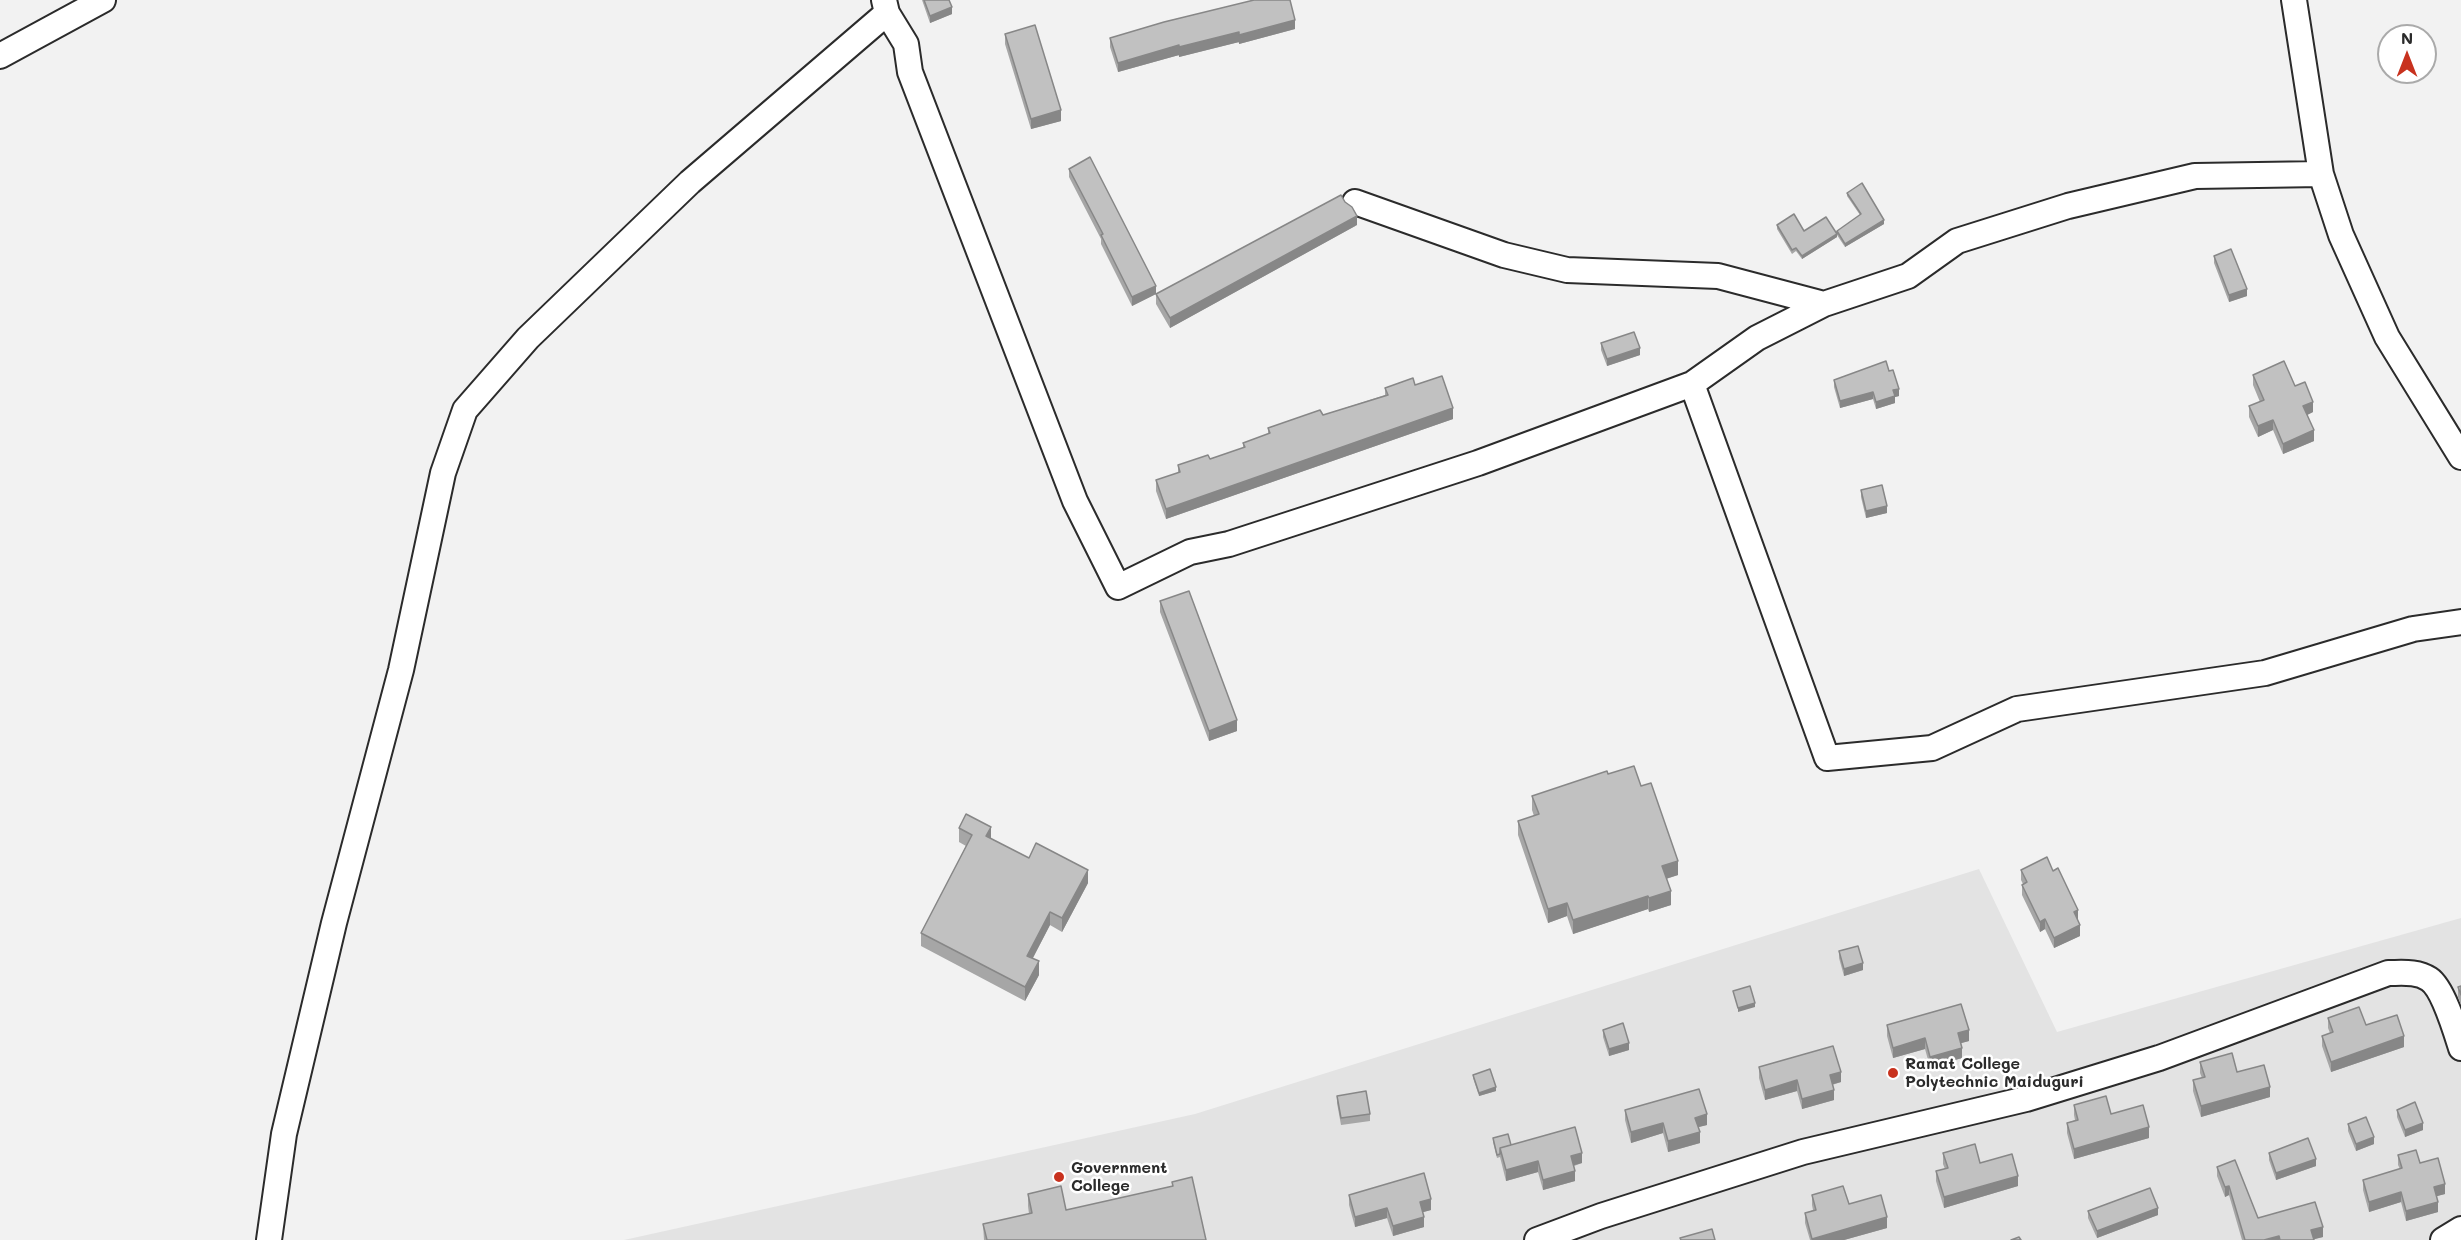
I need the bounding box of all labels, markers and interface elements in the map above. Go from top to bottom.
north arrow [2377,24,2437,84]
text: N [2401,27,2413,48]
place label: Ramat College Polytechnic Maiduguri [1905,1054,2084,1092]
marker: Ramat College Polytechnic Maiduguri [1886,1066,1900,1080]
place label: Government College [1071,1158,1167,1196]
marker: Government College [1052,1170,1066,1184]

